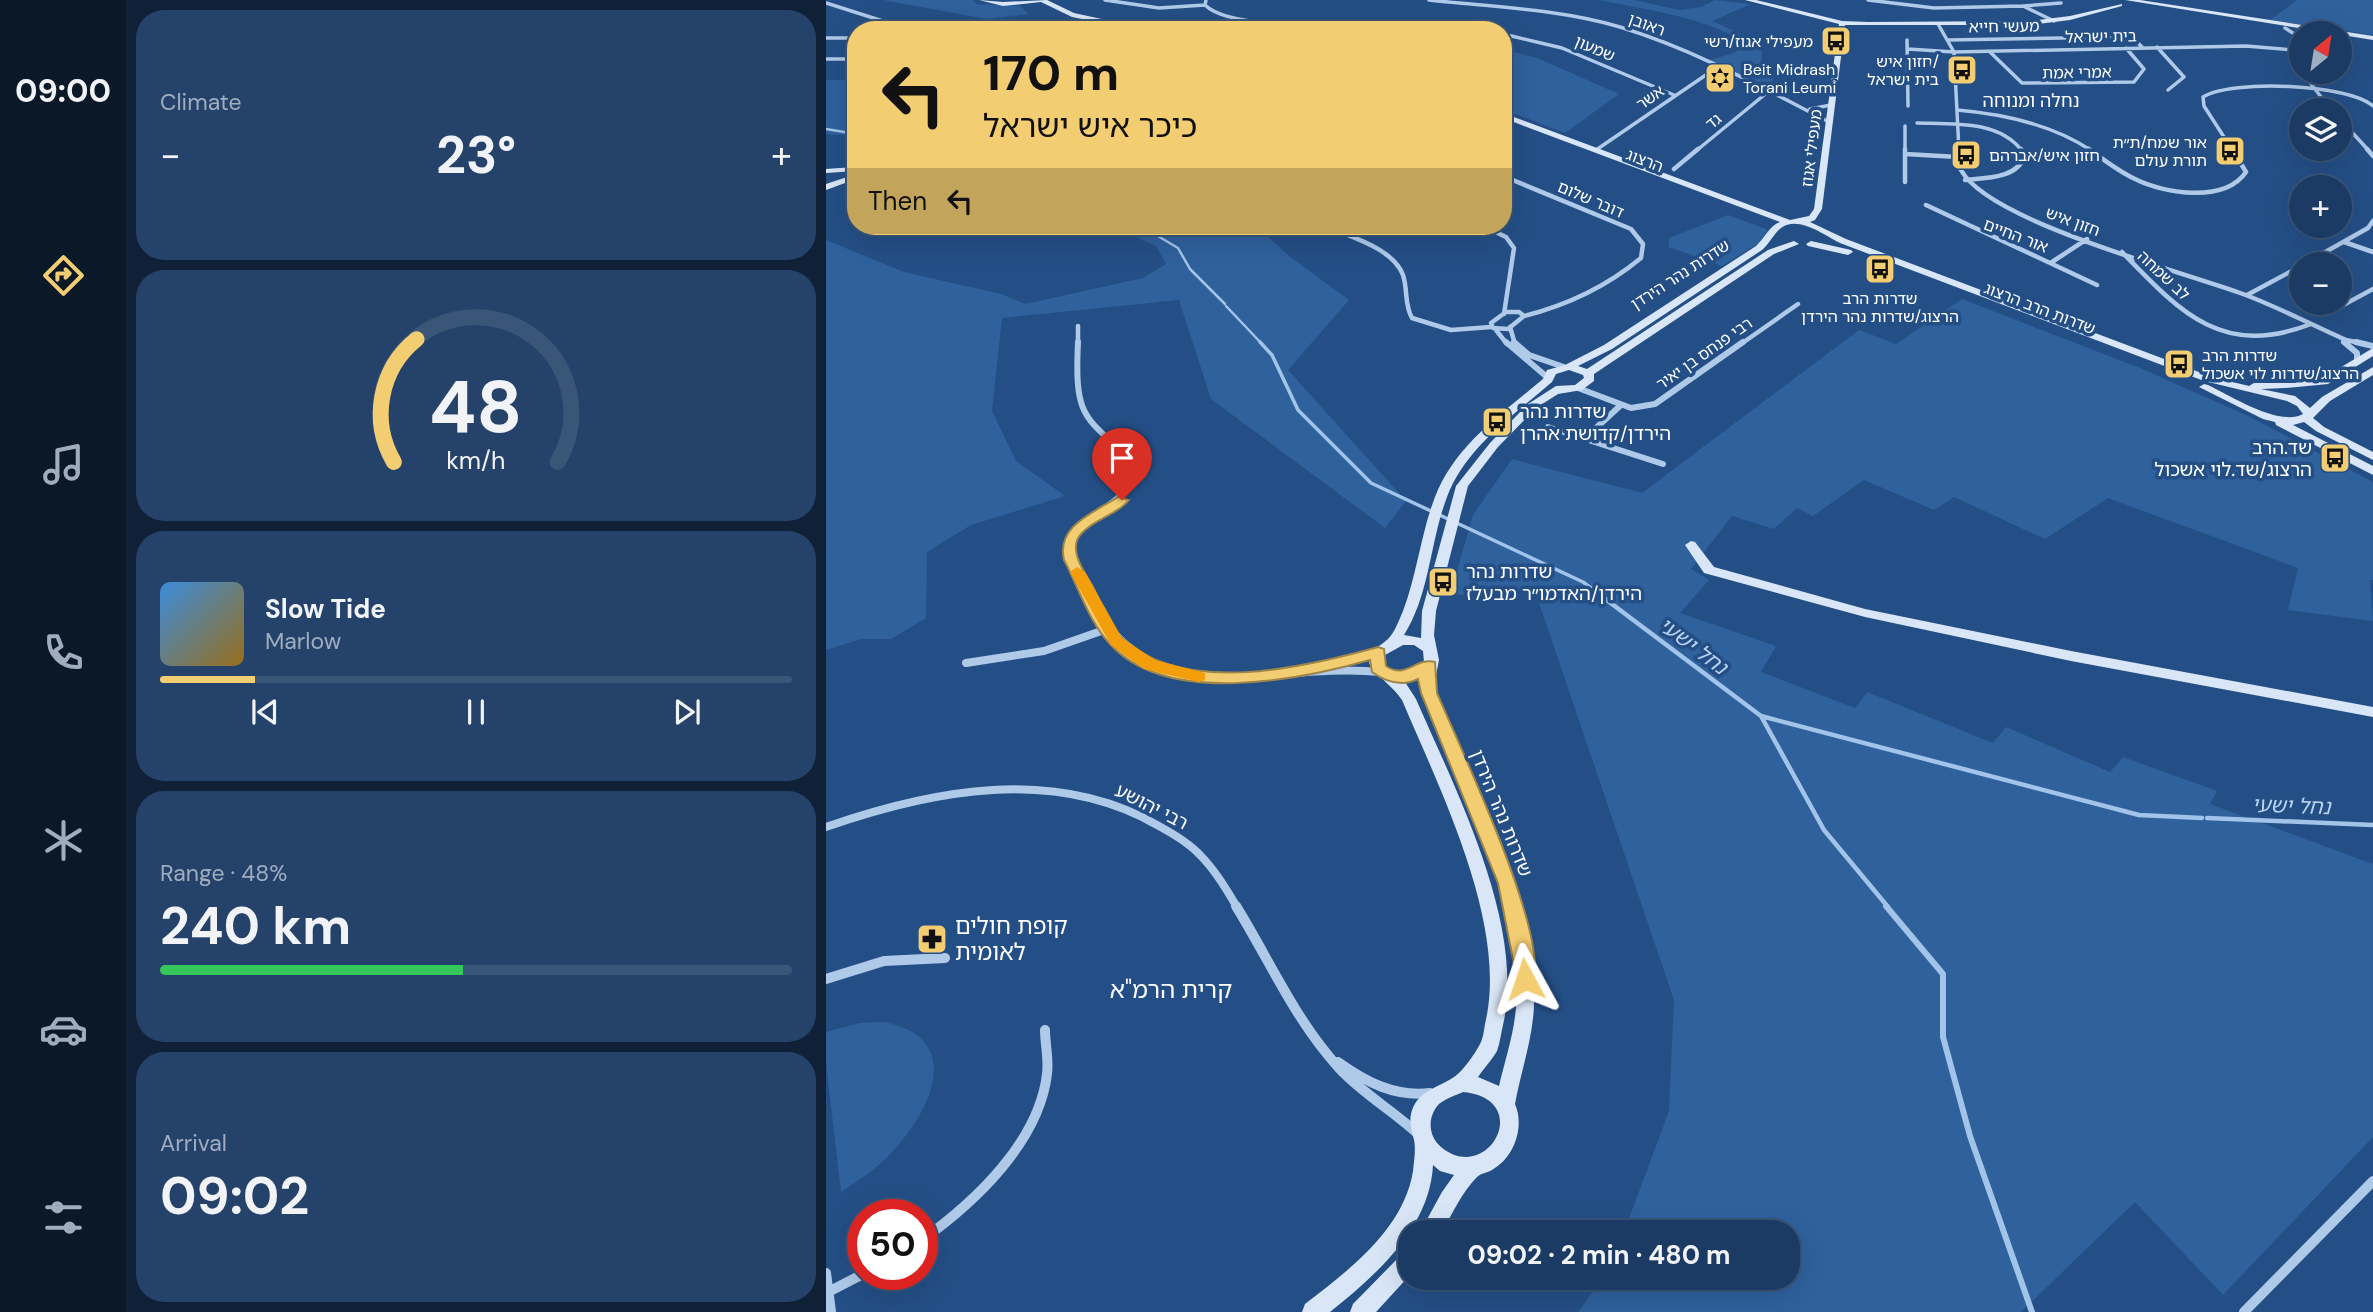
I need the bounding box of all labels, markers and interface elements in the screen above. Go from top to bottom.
street label: ראובן [1626,8,1668,41]
street label: מעשי חייא [1968,15,2040,38]
north arrow [2289,21,2352,84]
map controls [2289,21,2352,315]
bus stop icon: מעפילי אגוז/רשי [1819,24,1853,58]
street label: בית ישראל [2065,25,2137,48]
street label: שמעון [1571,31,1618,66]
place label: מעפילי אגוז/רשי [1704,31,1813,52]
text: 170 m [983,41,1119,105]
icon: left [868,49,959,140]
place label: חזון איש/ בית ישראל [1867,51,1939,90]
bus stop icon: חזון איש/ בית ישראל [1945,53,1979,87]
place label: Beit Midrash Torani Leumi [1743,59,1836,98]
synagogue icon: Beit Midrash Torani Leumi [1703,61,1737,95]
street label: אמרי אמת [2042,61,2112,84]
text: 09:00 [15,70,111,112]
street label: אשר [1632,80,1668,115]
text: Climate [160,87,242,117]
district label: נחלה ומנוחה [1983,89,2079,113]
button: layers [2289,98,2352,161]
text: כיכר איש ישראל [983,105,1197,147]
street label: מעפילי אגוז [1796,108,1827,188]
street label: גד [1701,109,1726,134]
text: 23° [436,121,516,189]
text: − [160,130,181,180]
text: + [771,130,792,180]
place label: אור שמח/ת״ת תורת עולם [2113,132,2207,171]
bus stop icon: אור שמח/ת״ת תורת עולם [2213,134,2247,168]
bus stop icon: חזון איש/אברהם [1949,138,1983,172]
street label: הרצוג [1623,144,1666,177]
place label: חזון איש/אברהם [1989,145,2100,166]
button: + [2289,175,2352,238]
street label: דובר שלום [1554,176,1628,223]
icon: left [941,182,979,220]
text: Then [868,184,927,218]
street label: חזון איש [2043,202,2103,241]
street label: אור החיים [1980,213,2051,257]
street label: שדרות נהר הירדן [1627,235,1734,314]
street label: לב שמחה [2133,246,2194,305]
icon: directions [39,251,88,300]
bus stop icon: שדרות הרב הרצוג/שדרות נהר הירדן [1863,252,1897,286]
button: − [2289,252,2352,315]
street label: שדרות הרב הרצוג [1981,278,2098,339]
place label: שדרות הרב הרצוג/שדרות נהר הירדן [1801,288,1959,327]
street label: רבי פנחס בן יאיר [1652,313,1756,394]
place label: שדרות הרב הרצוג/שדרות לוי אשכול [2202,345,2359,384]
bus stop icon: שדרות הרב הרצוג/שדרות לוי אשכול [2162,347,2196,381]
text: 48 [429,360,523,455]
place label: שדרות נהר הירדן/קדושת אהרן [1520,399,1671,446]
bus stop icon: שדרות נהר הירדן/קדושת אהרן [1480,405,1514,439]
pin [1092,428,1152,500]
place label: שד.הרב הרצוג/שד.לוי אשכול [2155,435,2312,482]
icon: arrive [1103,439,1141,477]
icon: music [39,440,88,489]
bus stop icon: שד.הרב הרצוג/שד.לוי אשכול [2318,441,2352,475]
text: km/h [446,443,506,476]
place label: שדרות נהר הירדן/האדמו״ר מבעלז [1466,559,1642,606]
bus stop icon: שדרות נהר הירדן/האדמו״ר מבעלז [1426,565,1460,599]
text: Slow Tide [265,592,386,626]
water label: נחל ישעי [1653,611,1735,682]
text: Marlow [265,626,341,656]
icon: phone [39,628,88,677]
icon: previous [246,693,284,731]
icon: pause [457,693,495,731]
icon: next [668,693,706,731]
street label: שדרות נהר הירדן [1465,746,1538,880]
street label: רבי יהושע [1111,777,1193,835]
water label: נחל ישעי [2251,791,2333,821]
icon: climate [39,816,88,865]
text: Range · 48% [160,858,287,888]
text: 240 km [160,892,351,960]
place label: קופת חולים לאומית [955,911,1068,967]
pharmacy icon: קופת חולים לאומית [915,922,949,956]
position arrow [1488,942,1562,1016]
district label: קרית הרמ"א [1110,974,1232,1005]
icon: car [39,1005,88,1054]
text: Arrival [160,1128,227,1158]
text: 09:02 [160,1162,309,1230]
icon: filters [39,1193,88,1242]
speed limit sign: 50 [847,1199,938,1290]
text: 09:02 · 2 min · 480 m [1467,1238,1731,1272]

